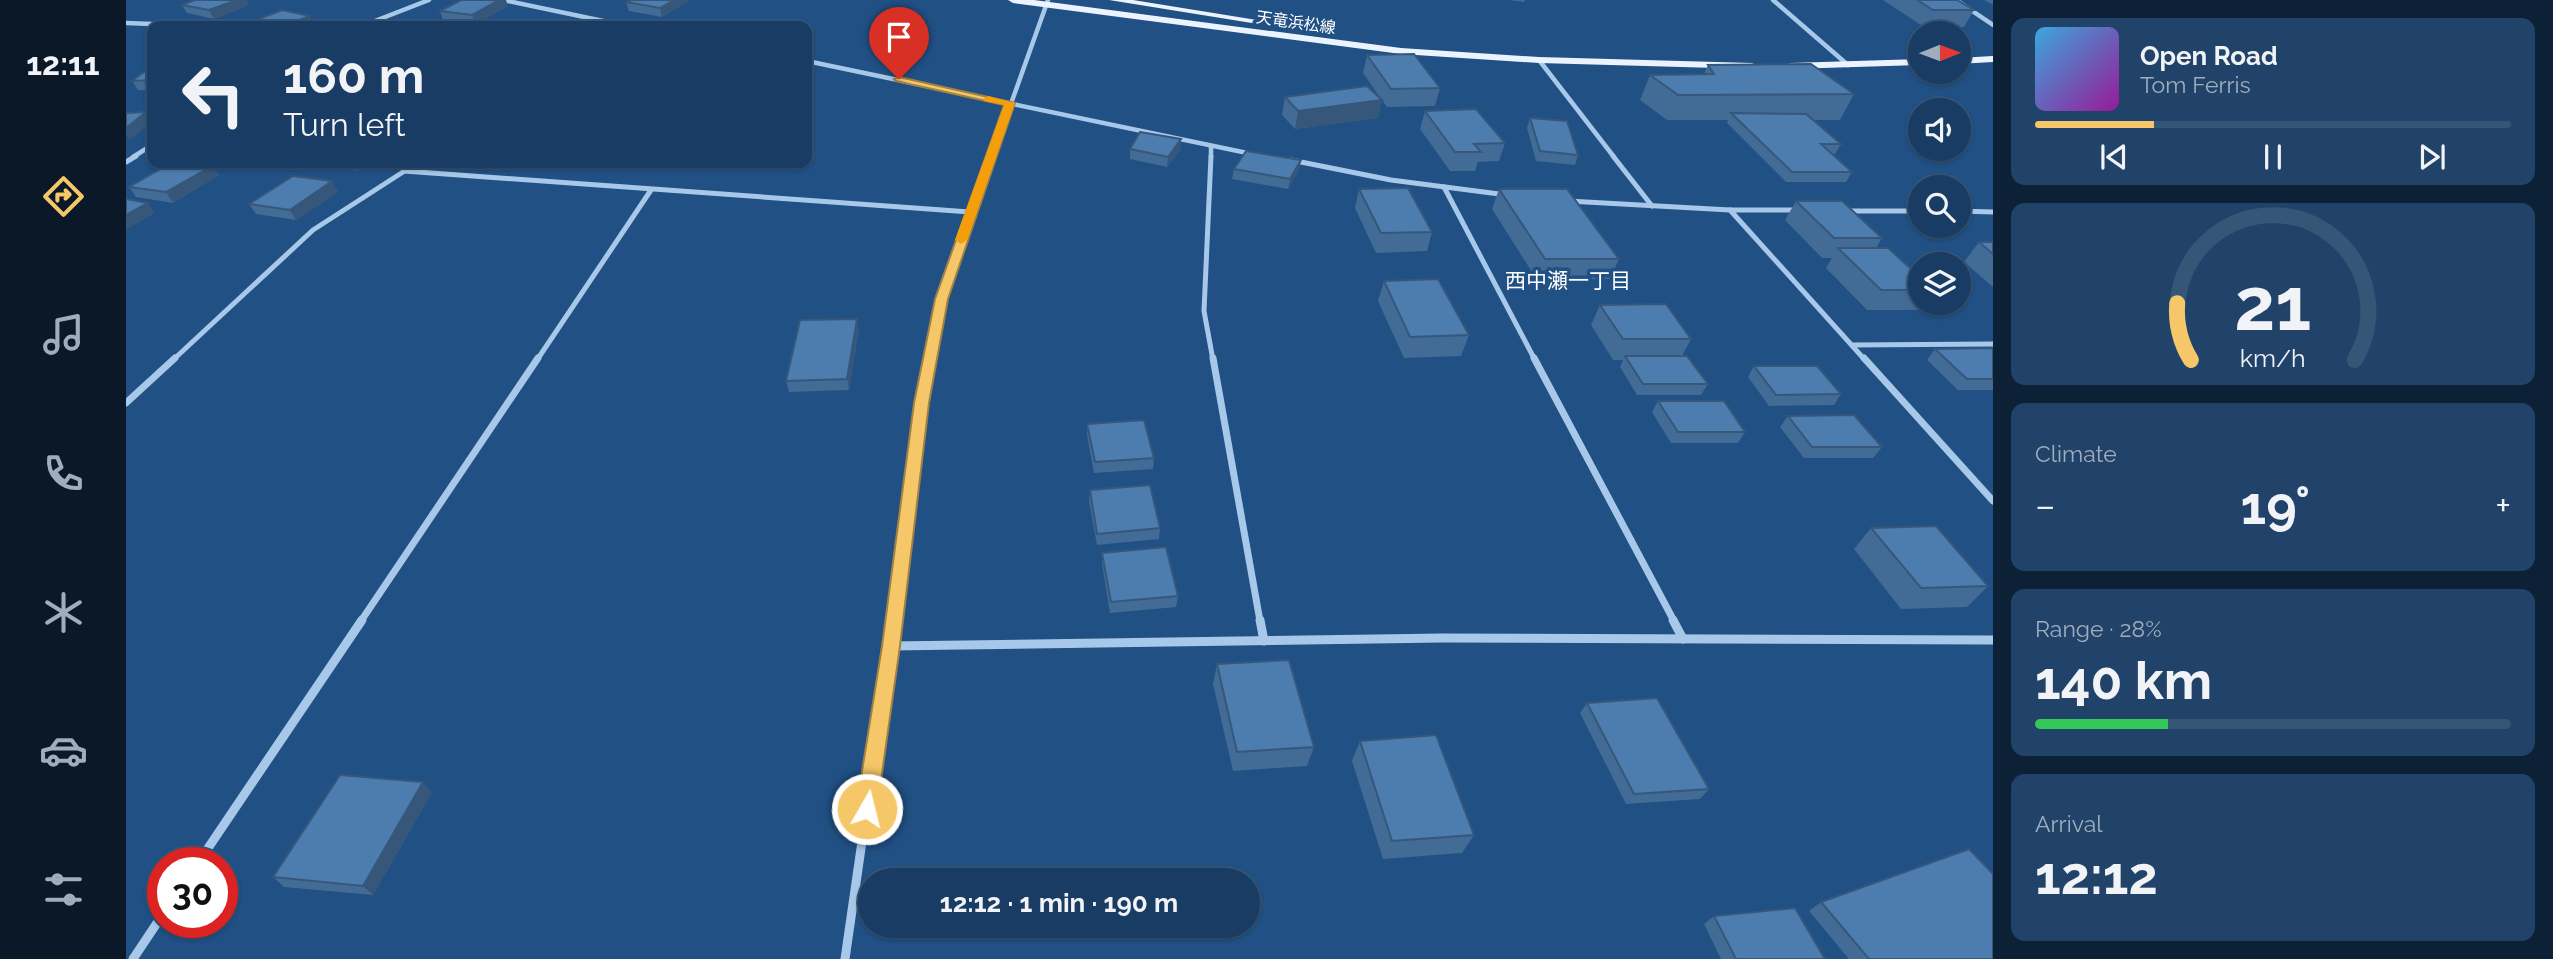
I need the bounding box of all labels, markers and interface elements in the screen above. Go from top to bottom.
pin [869,7,929,79]
street label: 天竜浜松線 [1255,8,1337,37]
icon: arrive [880,18,918,56]
north arrow [1908,21,1970,84]
map controls [1908,21,1971,315]
text: Open Road [2140,41,2278,71]
text: 12:11 [26,45,100,82]
text: 160 m [283,47,424,104]
icon: left [168,49,259,140]
text: Tom Ferris [2140,71,2251,98]
button: sound [1908,98,1971,161]
text: Turn left [283,106,405,143]
icon: previous [2095,138,2133,176]
icon: pause [2254,138,2292,176]
icon: next [2413,138,2451,176]
icon: directions [39,172,88,221]
button: search [1908,175,1971,238]
button: layers [1908,252,1971,315]
text: 21 [2234,263,2312,348]
district label: 西中瀬一丁目 [1505,268,1631,293]
icon: music [39,310,88,359]
text: km/h [2240,343,2306,373]
text: Climate [2035,440,2117,467]
icon: phone [39,449,88,498]
text: 19° [2241,475,2310,536]
text: − [2035,483,2055,528]
text: + [2495,483,2511,528]
icon: climate [39,588,88,637]
text: Range · 28% [2035,615,2162,642]
text: 140 km [2035,650,2212,711]
icon: car [39,726,88,775]
position arrow [830,772,904,846]
text: Arrival [2035,810,2102,837]
text: 12:12 [2035,845,2158,906]
speed limit sign: 30 [147,847,238,938]
icon: filters [39,865,88,914]
text: 12:12 · 1 min · 190 m [940,888,1178,918]

